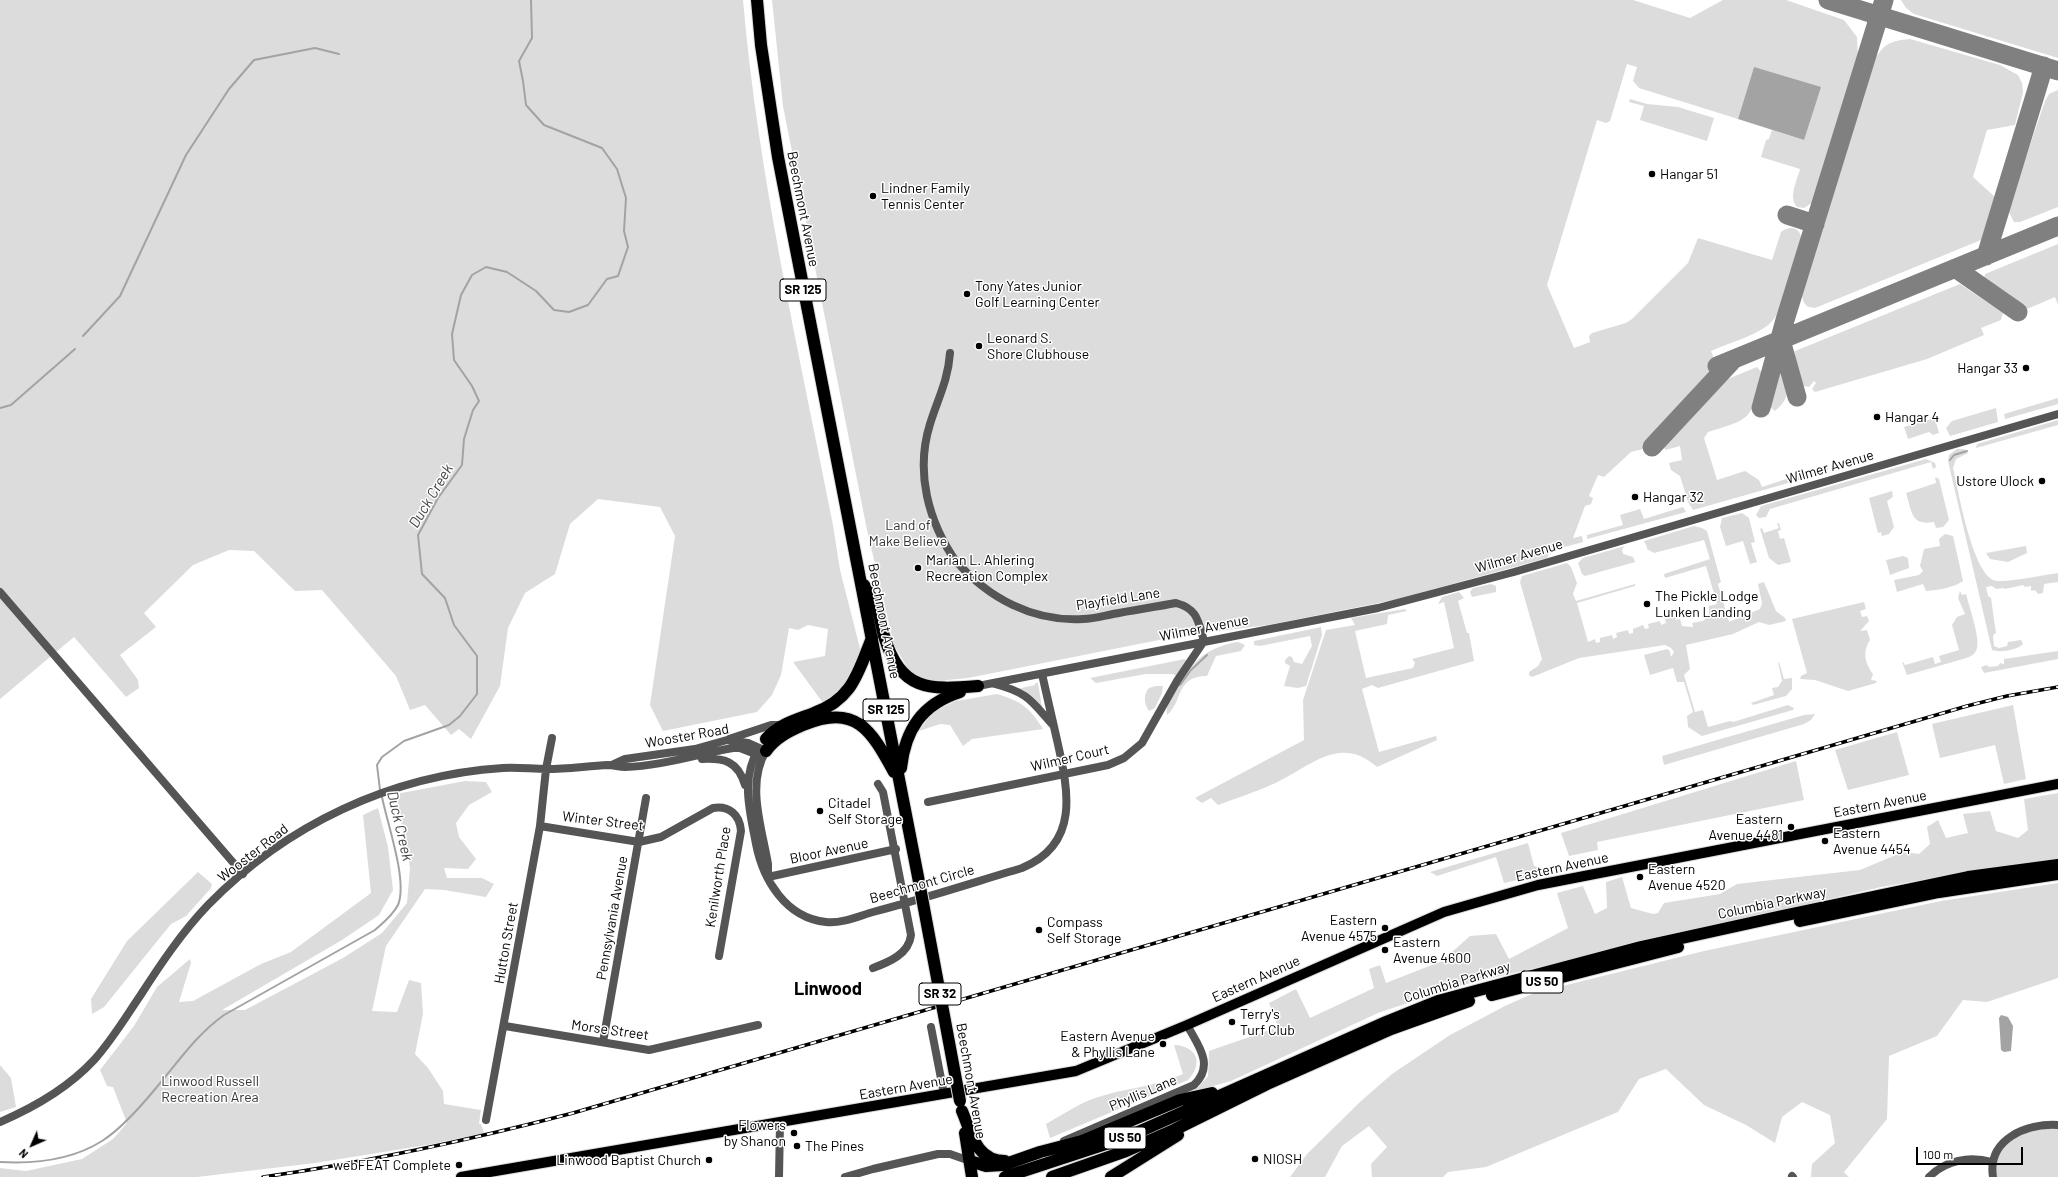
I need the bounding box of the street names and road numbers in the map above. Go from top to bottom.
street label: Beechmont Avenue [784,150,822,268]
road number: SR 125 [780,279,826,301]
street label: Wilmer Avenue [1784,446,1876,488]
street label: Wilmer Avenue [1473,535,1565,577]
street label: Beechmont Avenue [865,562,903,680]
street label: Playfield Lane [1075,584,1161,614]
street label: Wilmer Avenue [1158,611,1250,645]
road number: SR 125 [863,699,909,721]
street label: Wooster Road [644,720,730,752]
street label: Wilmer Court [1029,741,1111,775]
street label: Eastern Avenue [1832,787,1928,821]
street label: Winter Street [561,808,645,834]
street label: Wooster Road [214,820,292,886]
street label: Kenilworth Place [702,825,734,929]
street label: Bloor Avenue [788,835,870,867]
street label: Eastern Avenue [1514,849,1610,885]
street label: Pennsylvania Avenue [593,855,631,981]
street label: Beechmont Circle [868,861,976,907]
street label: Columbia Parkway [1716,883,1828,923]
street label: Hutton Street [491,901,521,985]
street label: Eastern Avenue [1209,952,1303,1006]
street label: Columbia Parkway [1402,958,1512,1006]
road number: US 50 [1521,971,1563,993]
road number: SR 32 [919,983,961,1005]
street label: Morse Street [570,1016,650,1044]
street label: Beechmont Avenue [953,1022,989,1140]
street label: Eastern Avenue [858,1071,954,1103]
street label: Phyllis Lane [1107,1071,1179,1115]
road number: US 50 [1104,1127,1146,1149]

